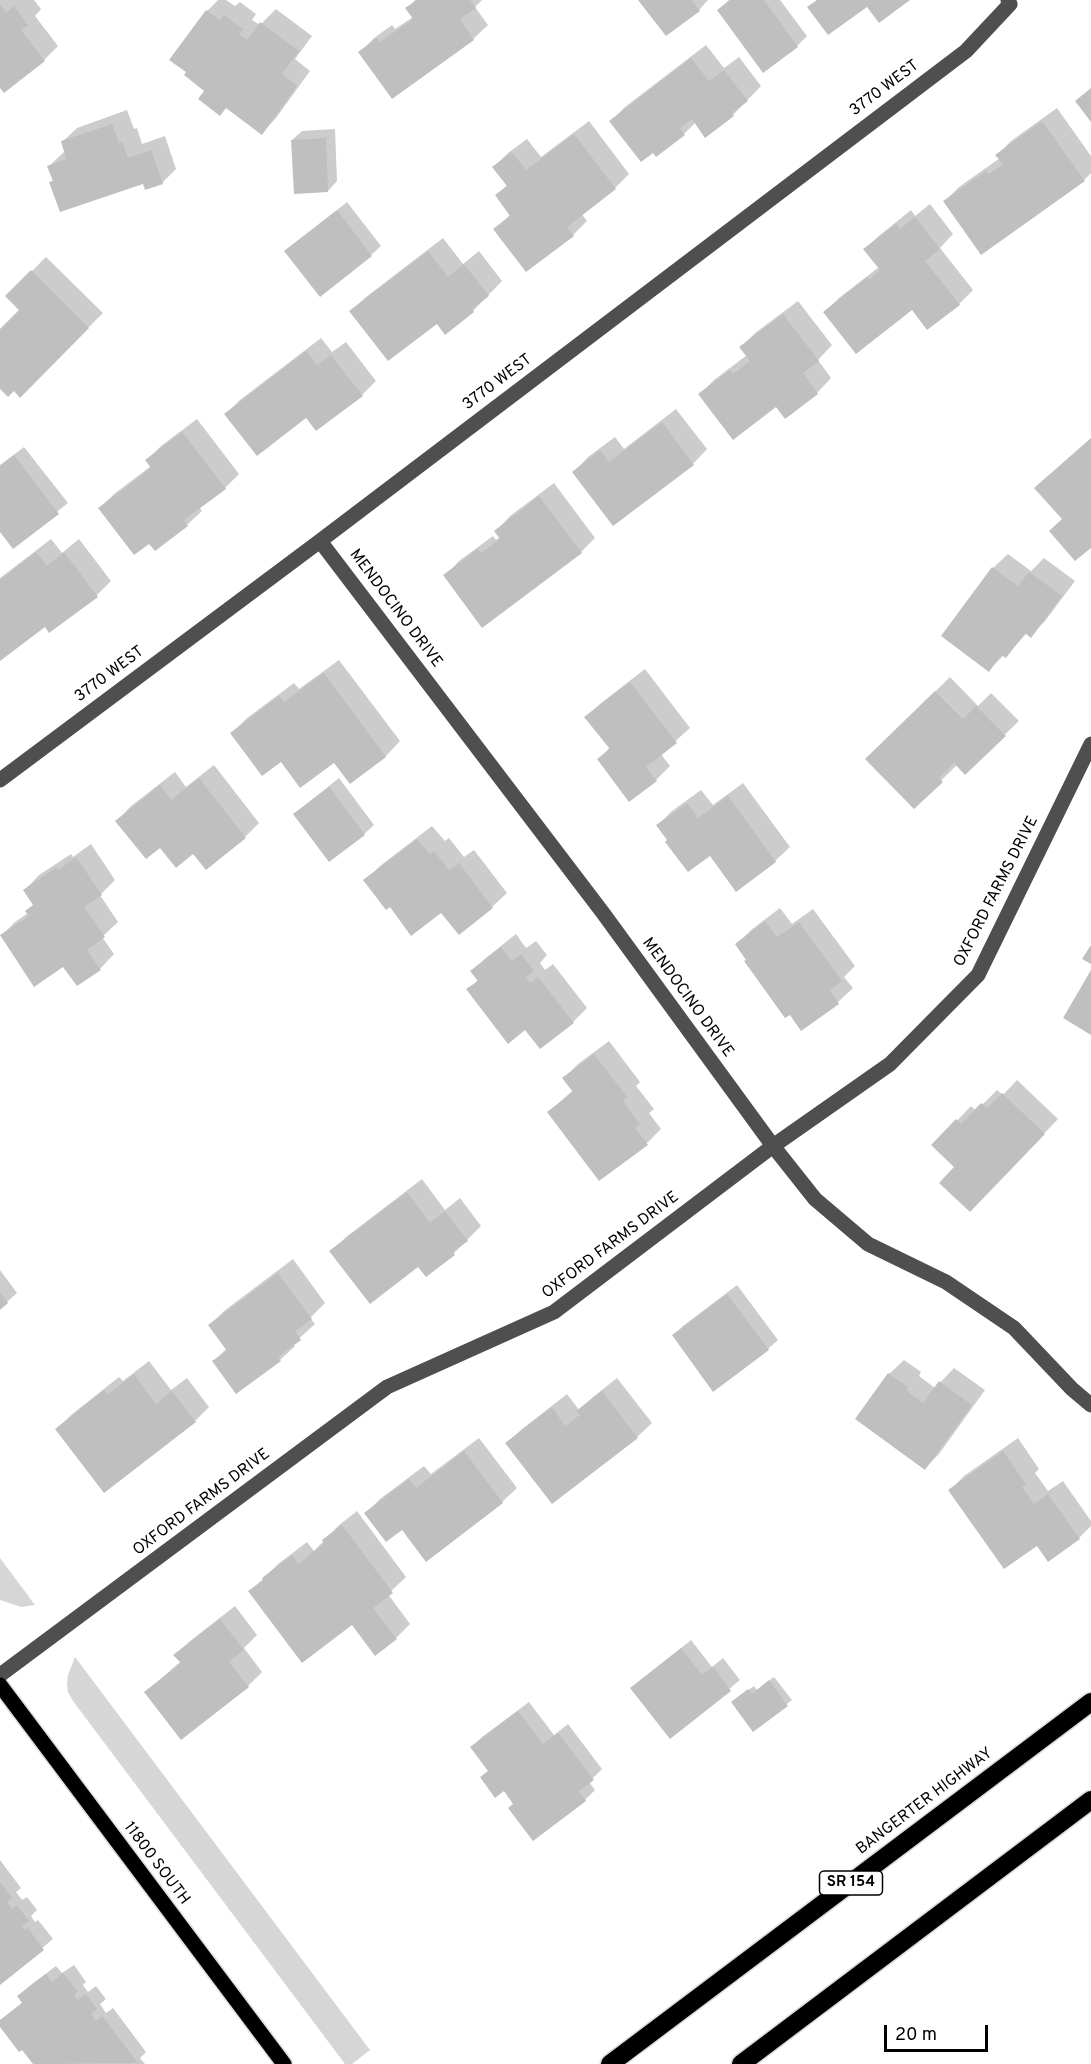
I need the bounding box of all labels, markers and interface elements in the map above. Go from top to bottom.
street label: 3770 WEST [847,57,923,121]
street label: 3770 WEST [460,351,536,415]
street label: MENDOCINO DRIVE [344,546,446,672]
street label: 3770 WEST [72,643,148,707]
street label: OXFORD FARMS DRIVE [951,814,1043,970]
street label: MENDOCINO DRIVE [637,934,737,1062]
street label: OXFORD FARMS DRIVE [539,1188,683,1304]
street label: OXFORD FARMS DRIVE [130,1445,274,1561]
street label: BANGERTER HIGHWAY [853,1744,997,1860]
street label: 11800 SOUTH [119,1819,193,1909]
road number: SR 154 [820,1871,882,1895]
scale bar [887,2013,990,2051]
text: 20 m [895,2024,937,2047]

